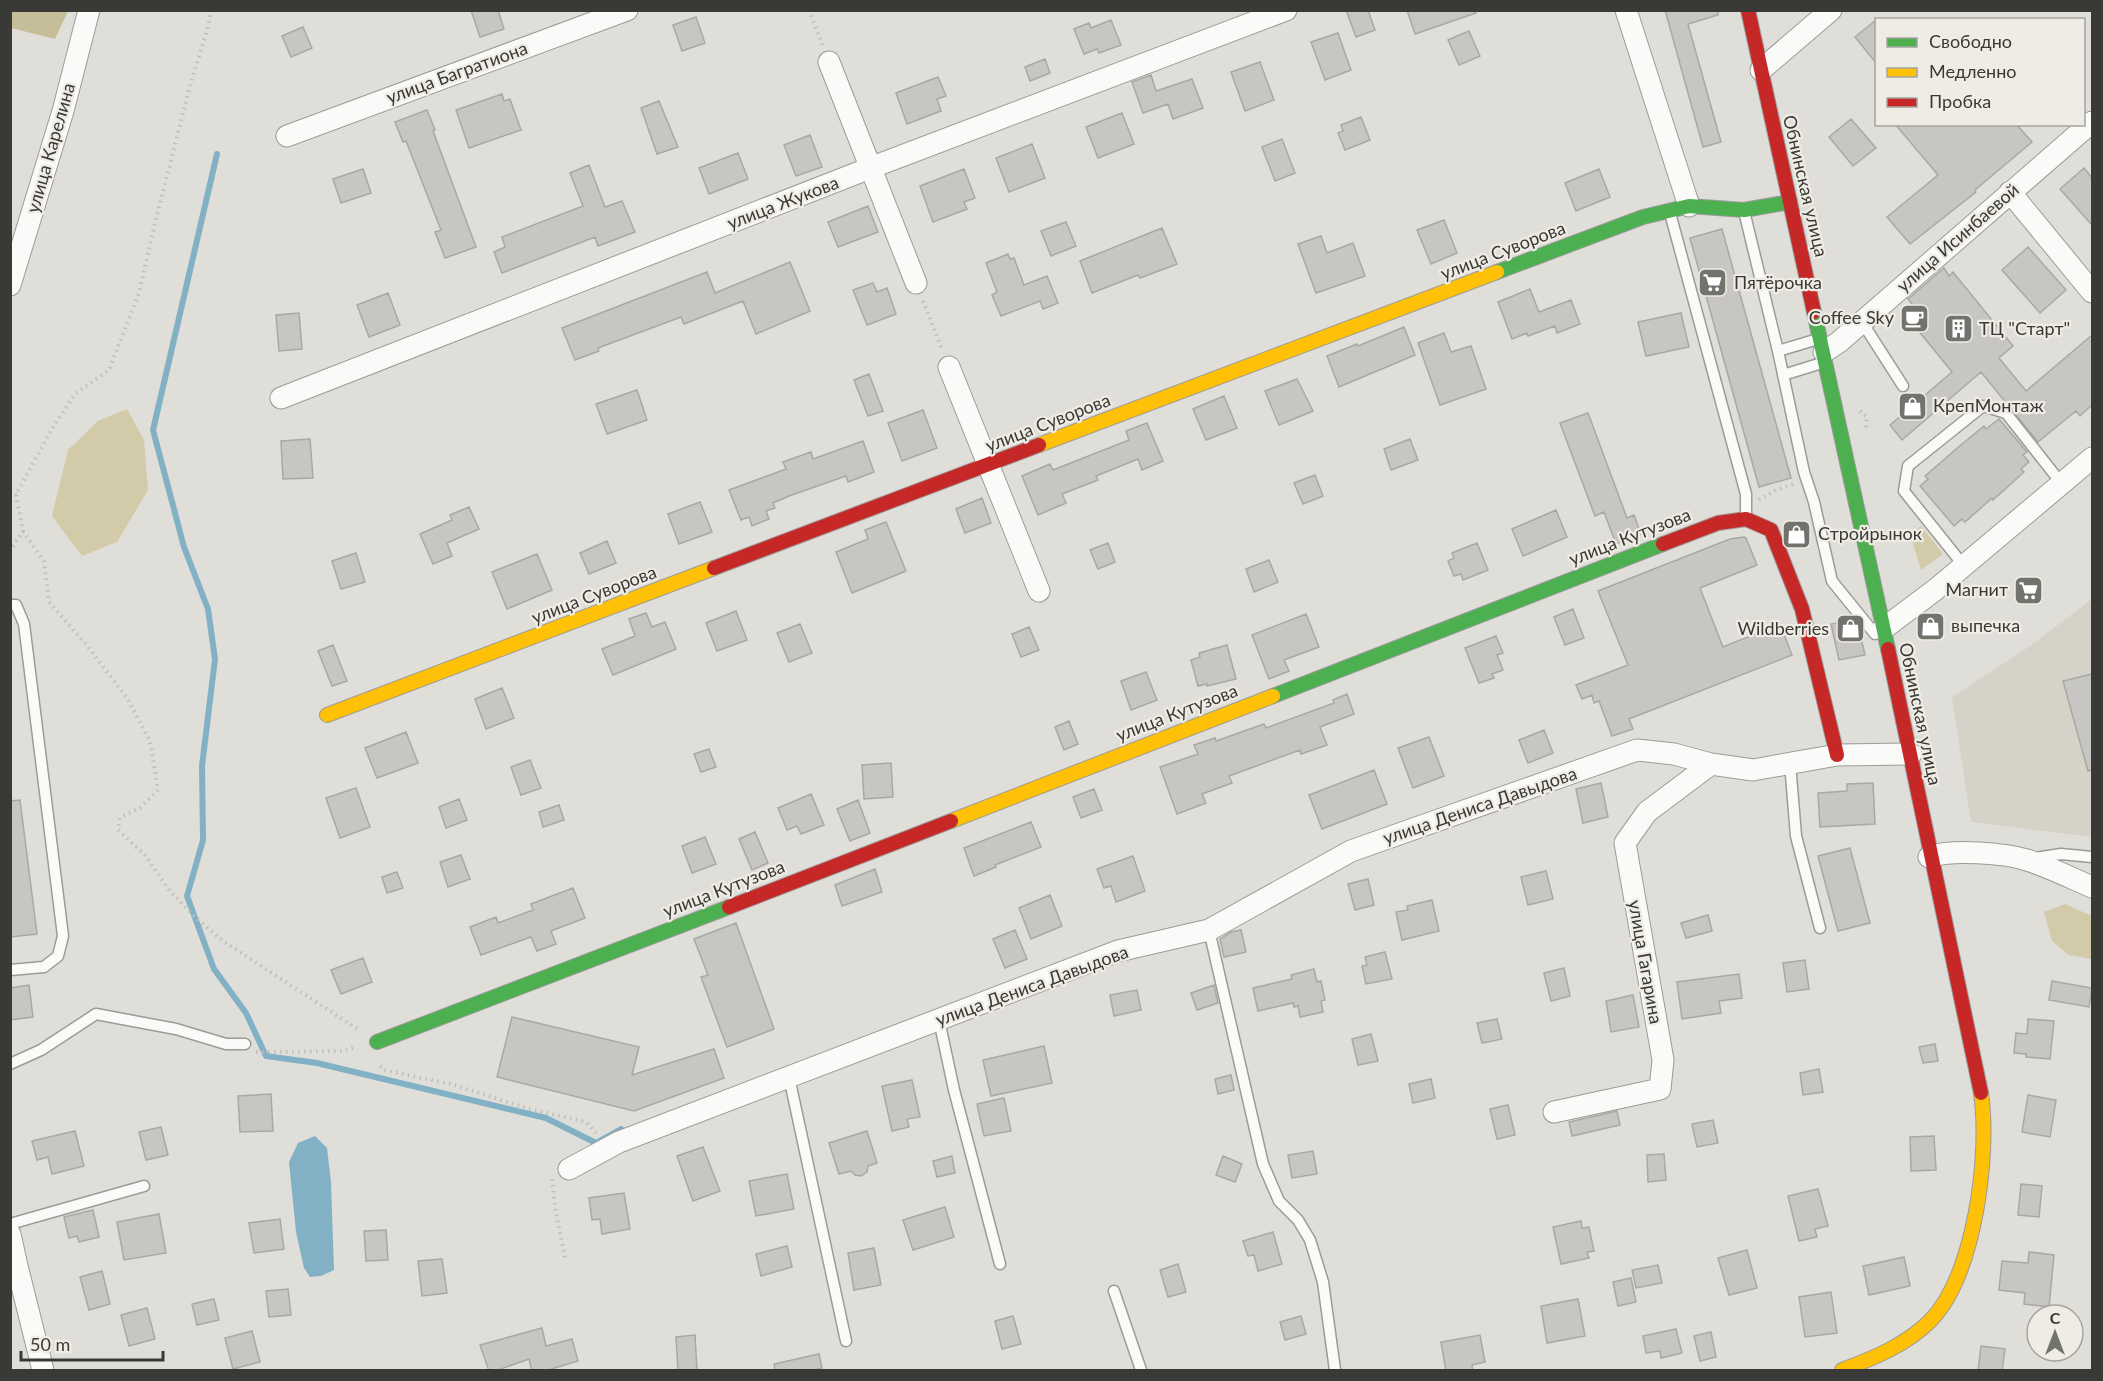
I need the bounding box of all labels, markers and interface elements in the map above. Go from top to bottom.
legend [1875,18,2085,126]
text: Свободно [1929,30,2012,52]
street label: улица Багратиона [383,36,530,108]
text: Медленно [1929,60,2017,82]
street label: улица Карелина [21,80,79,215]
text: Пробка [1929,90,1991,112]
street label: Обнинская улица [1779,113,1833,259]
street label: улица Жукова [724,171,842,233]
street label: улица Исинбаевой [1892,178,2023,296]
street label: улица Суворова [1437,216,1568,284]
supermarket icon: Пятёрочка [1697,267,1729,299]
place label: Пятёрочка [1734,271,1822,293]
cafe icon: Coffee Sky [1899,302,1931,334]
place label: Coffee Sky [1809,306,1895,328]
building icon: ТЦ "Старт" [1942,313,1974,345]
place label: ТЦ "Старт" [1979,317,2070,339]
street label: улица Суворова [982,388,1113,456]
shop icon: КрепМонтаж [1896,390,1928,422]
place label: КрепМонтаж [1933,394,2044,416]
street label: улица Кутузова [1566,503,1694,569]
shop icon: Стройрынок [1781,518,1813,550]
place label: Стройрынок [1818,522,1923,544]
street label: улица Суворова [528,560,659,628]
supermarket icon: Магнит [2013,574,2045,606]
place label: Магнит [1946,578,2008,600]
shop icon: выпечка [1914,610,1946,642]
shop icon: Wildberries [1834,613,1866,645]
place label: выпечка [1951,614,2020,636]
place label: Wildberries [1737,617,1829,639]
street label: Обнинская улица [1895,641,1947,787]
street label: улица Кутузова [1113,679,1241,745]
street label: улица Дениса Давыдова [1380,762,1579,849]
street label: улица Кутузова [660,855,788,921]
street label: улица Гагарина [1624,898,1668,1026]
street label: улица Дениса Давыдова [932,940,1131,1030]
north arrow [2025,1303,2085,1363]
text: С [2050,1308,2061,1327]
scale bar [21,1324,164,1362]
text: 50 m [30,1333,70,1355]

